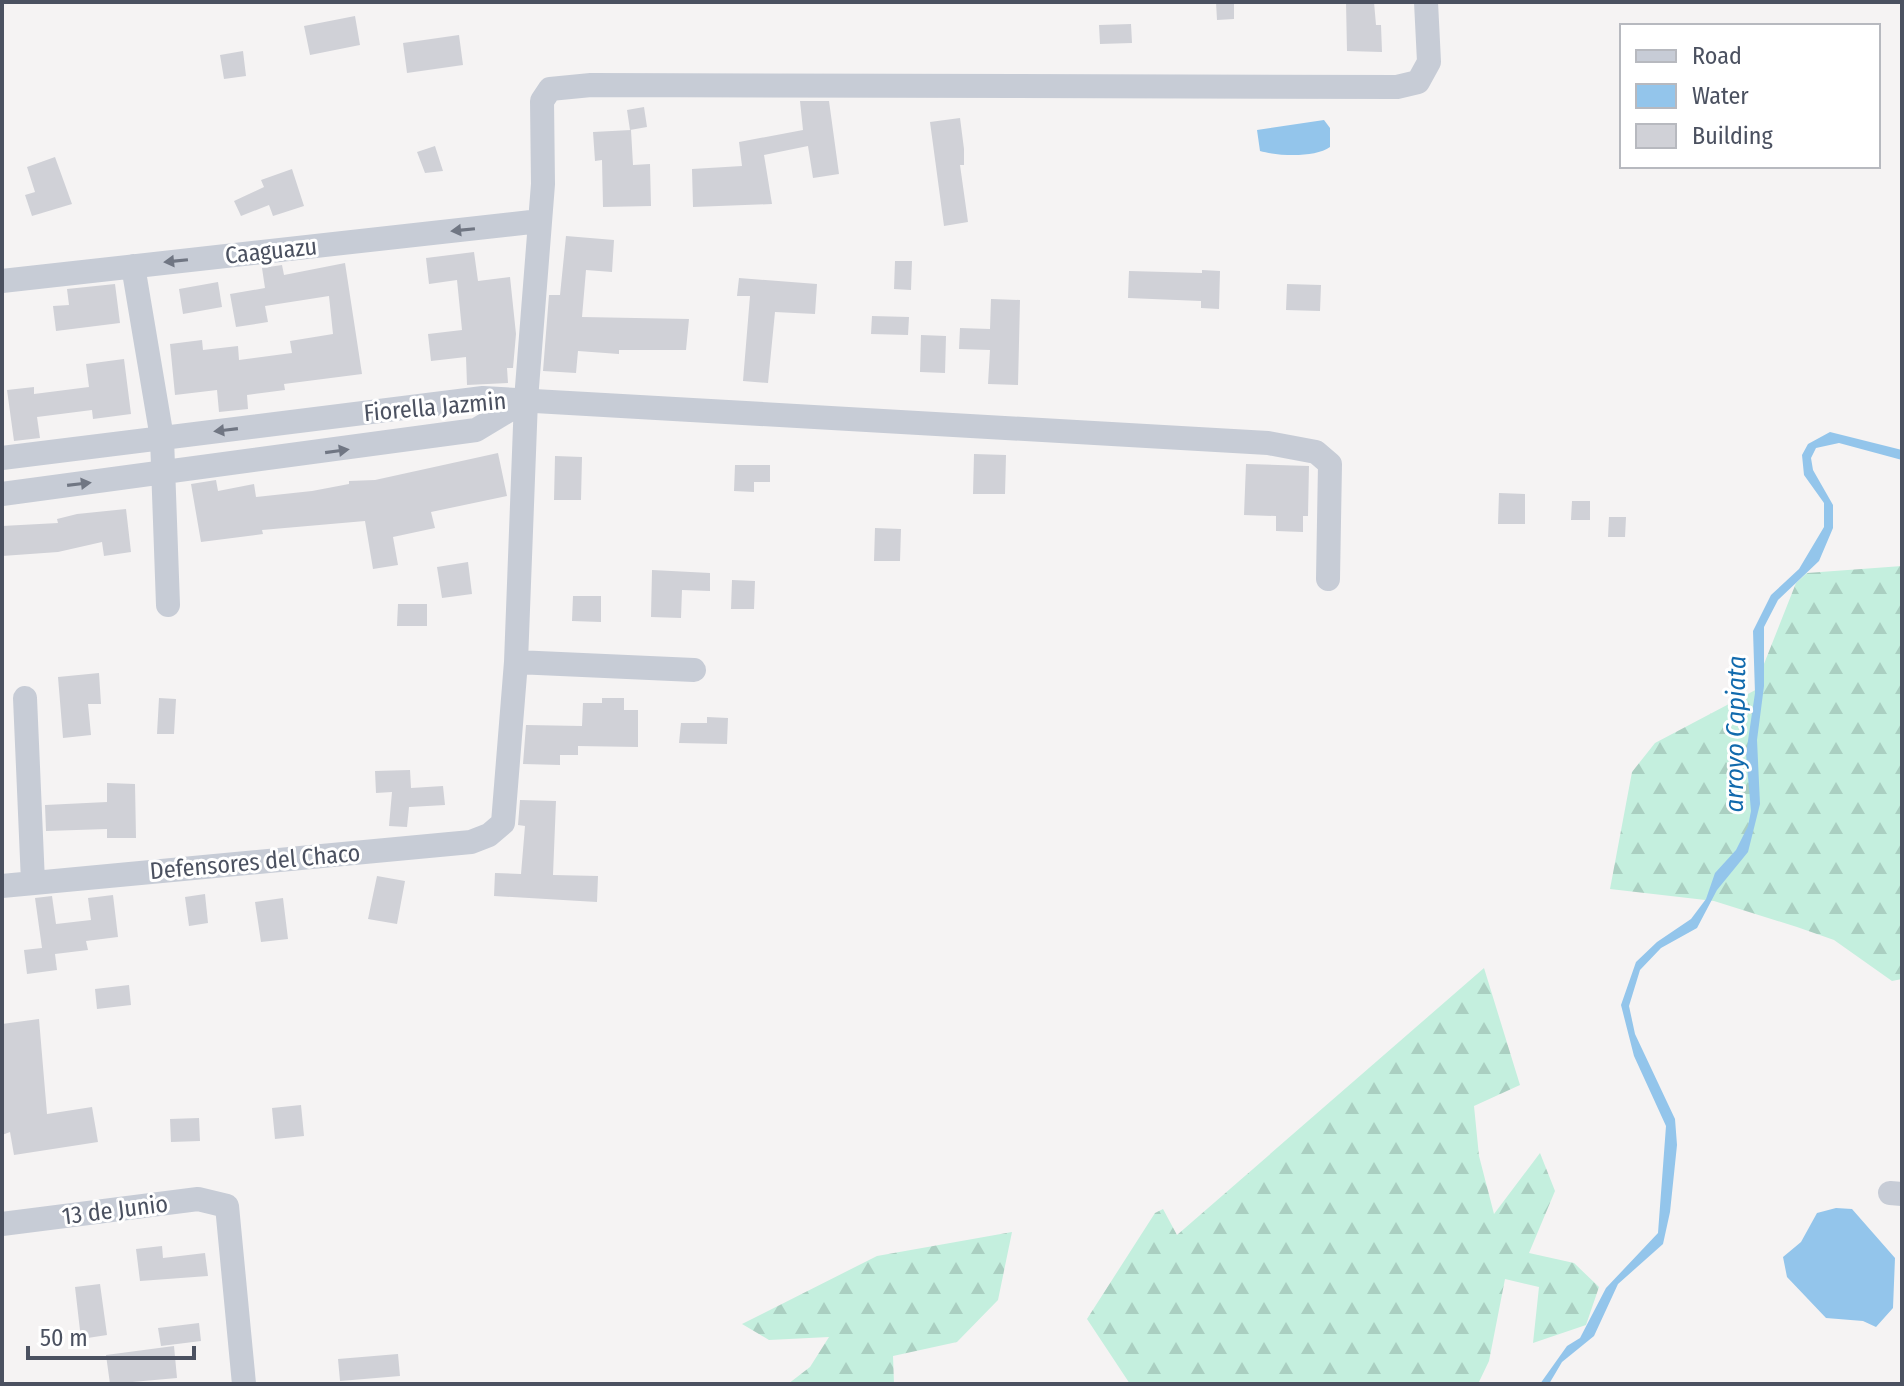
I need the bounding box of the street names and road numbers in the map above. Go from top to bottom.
street label: Caaguazu [224,232,318,270]
street label: Fiorella Jazmin [363,387,507,427]
street label: Defensores del Chaco [149,839,361,885]
street label: 13 de Junio [60,1190,170,1230]

